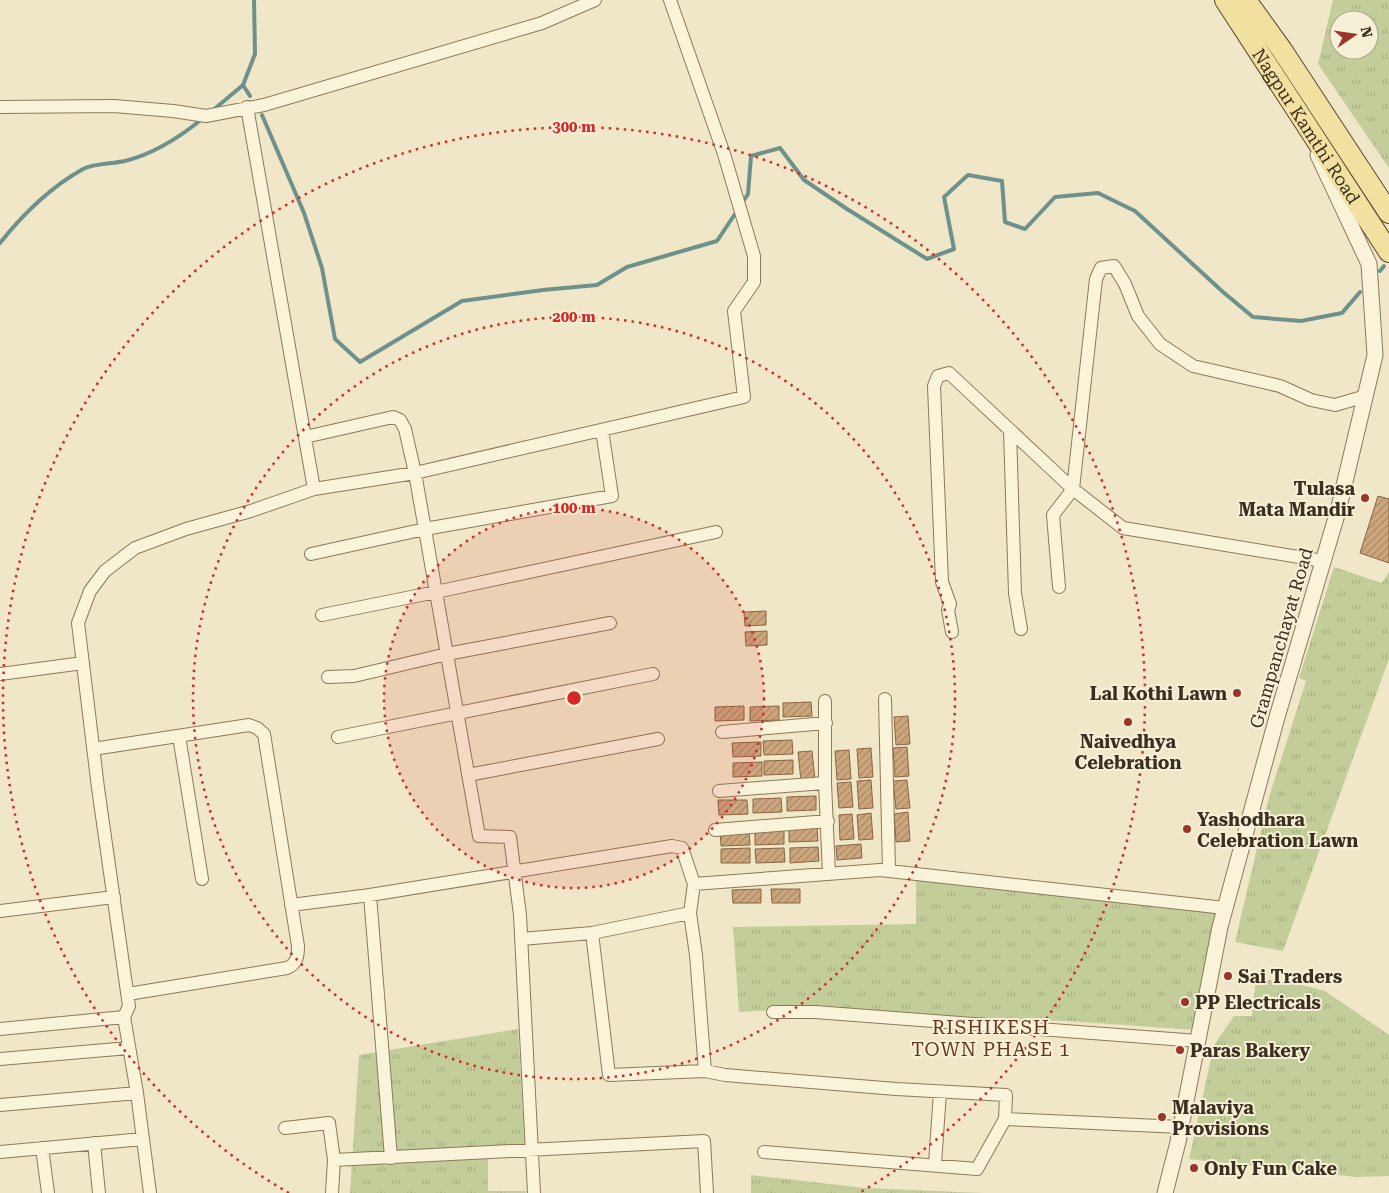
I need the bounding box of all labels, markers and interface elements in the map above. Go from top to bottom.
north arrow [1329,10,1379,60]
text: N [1358,25,1376,39]
street label: Nagpur Kamthi Road [1249,44,1365,208]
text: 300 m [552,118,596,136]
text: 200 m [552,308,596,326]
place label: Tulasa Mata Mandir [1238,478,1355,520]
marker: Tulasa Mata Mandir [1359,492,1371,504]
text: 100 m [552,499,596,517]
street label: Grampanchayat Road [1245,545,1317,731]
place label: Lal Kothi Lawn [1090,683,1227,704]
marker: Lal Kothi Lawn [1231,687,1243,699]
centre of rings [565,689,583,707]
marker: Naivedhya Celebration [1122,716,1134,728]
place label: Naivedhya Celebration [1074,731,1182,773]
place label: Yashodhara Celebration Lawn [1197,809,1358,851]
marker: Yashodhara Celebration Lawn [1181,823,1193,835]
place label: Sai Traders [1238,966,1342,987]
marker: Sai Traders [1222,970,1234,982]
place label: PP Electricals [1195,992,1321,1013]
marker: PP Electricals [1179,996,1191,1008]
district label: RISHIKESH TOWN PHASE 1 [911,1016,1071,1061]
place label: Paras Bakery [1190,1040,1310,1061]
marker: Paras Bakery [1174,1044,1186,1056]
place label: Malaviya Provisions [1172,1097,1269,1139]
marker: Malaviya Provisions [1156,1111,1168,1123]
place label: Only Fun Cake [1204,1158,1337,1179]
marker: Only Fun Cake [1188,1162,1200,1174]

